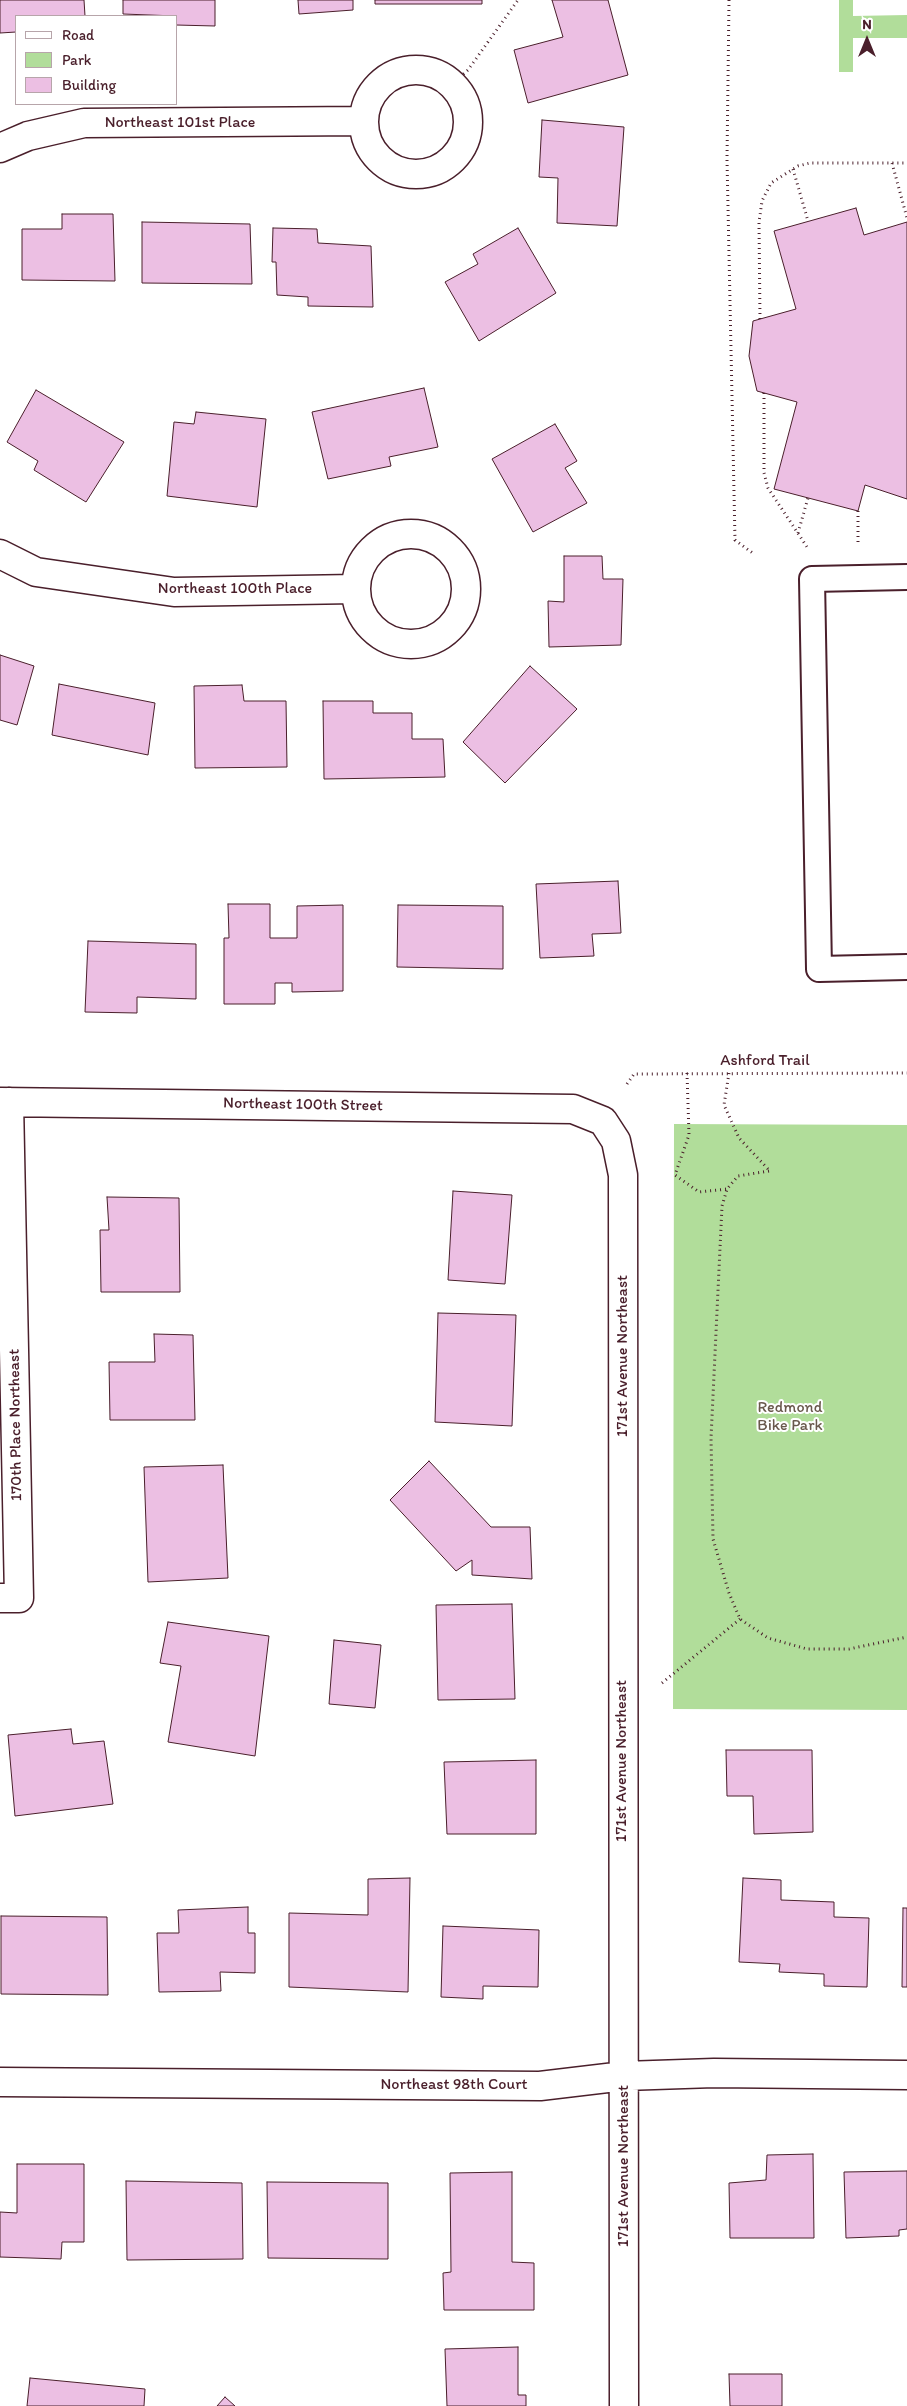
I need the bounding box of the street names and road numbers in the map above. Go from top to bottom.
street label: Northeast 101st Place [105,113,255,133]
street label: Northeast 100th Place [158,579,312,599]
street label: Ashford Trail [720,1051,810,1071]
street label: Northeast 100th Street [223,1094,383,1116]
street label: 171st Avenue Northeast [613,1275,633,1437]
street label: 170th Place Northeast [5,1349,27,1501]
street label: 171st Avenue Northeast [612,1680,632,1842]
street label: Northeast 98th Court [381,2075,527,2095]
street label: 171st Avenue Northeast [614,2085,634,2247]

